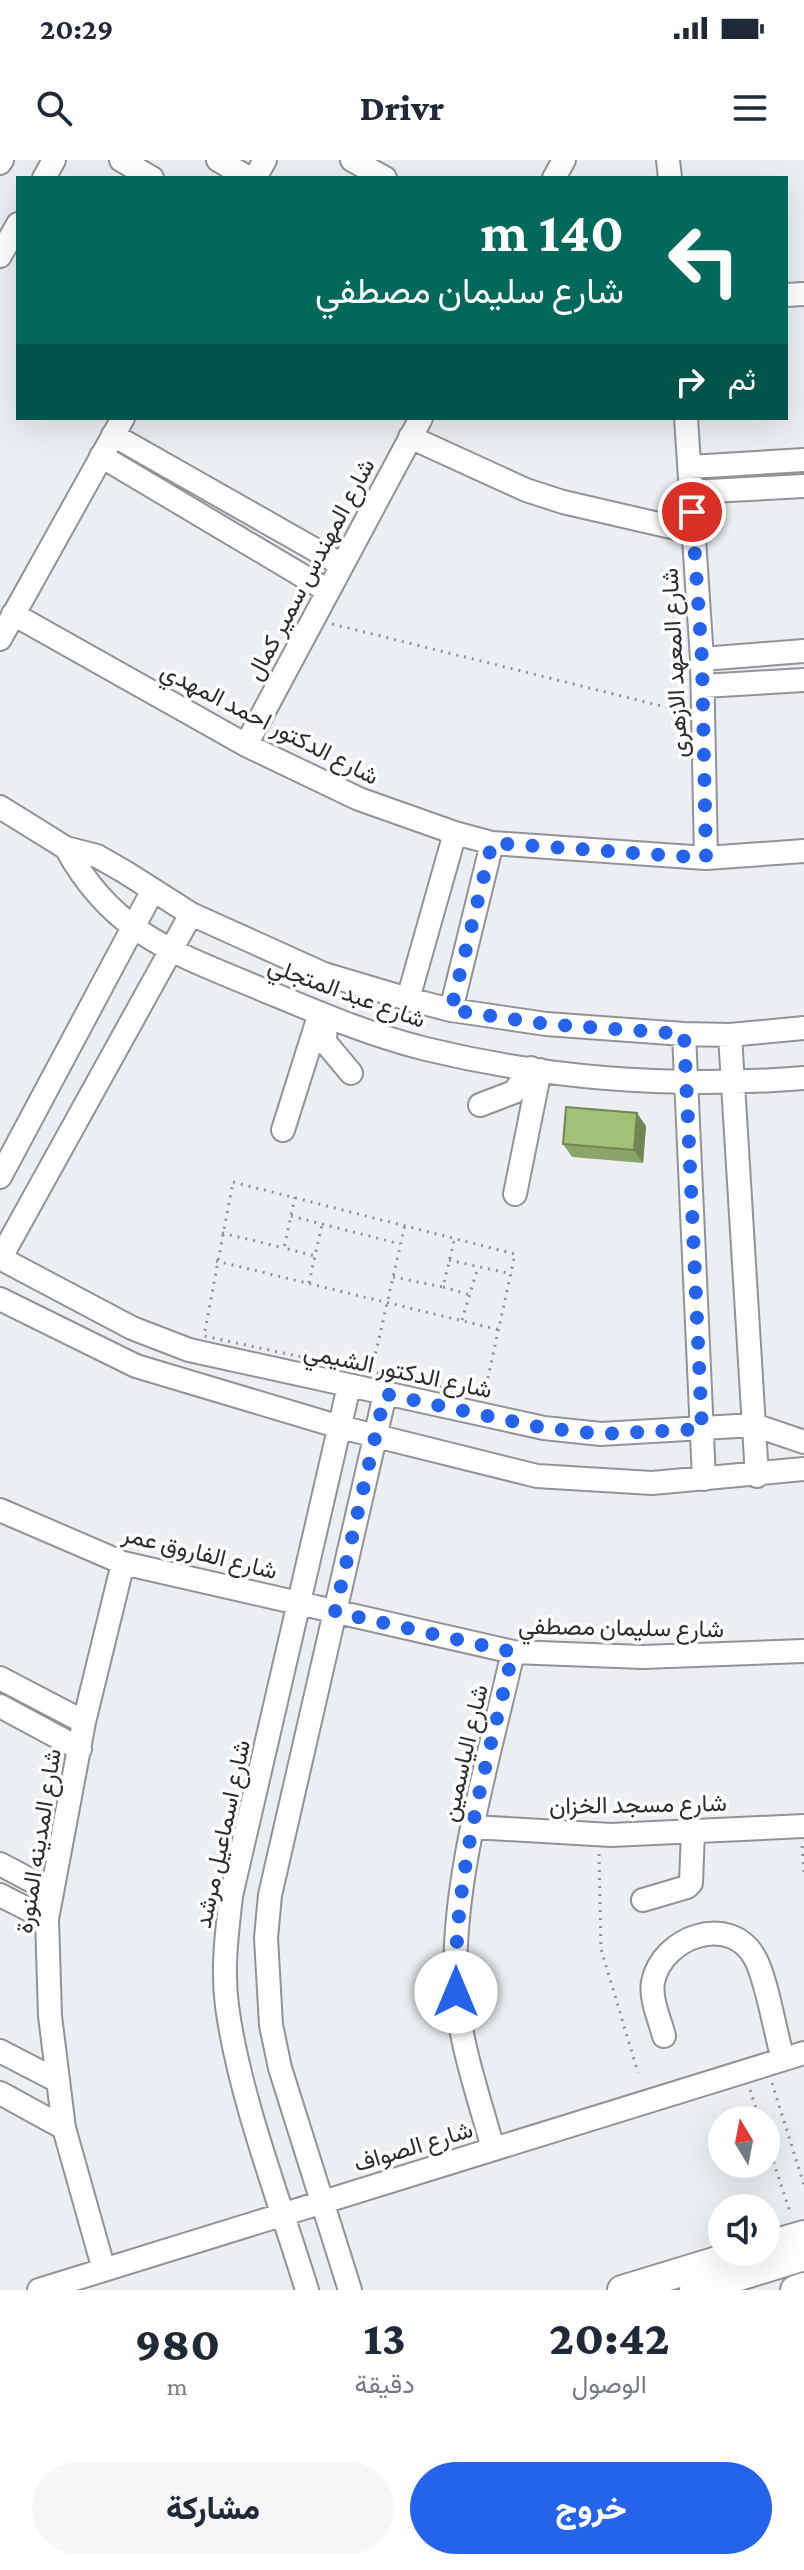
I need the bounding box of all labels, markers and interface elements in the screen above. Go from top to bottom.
text: 20:29 [40,12,113,45]
icon: search [32,86,76,130]
icon: menu [728,86,772,130]
text: Drivr [360,88,444,128]
text: 140 m [481,201,624,263]
icon: left [652,208,756,312]
text: شارع سليمان مصطفي [315,271,624,311]
icon: right [668,360,712,404]
text: ثم [728,363,756,396]
street label: شارع المهندس سمير كمال [240,454,382,686]
pin [658,478,726,546]
icon: arrive [670,490,714,534]
street label: شارع المعهد الازهرى [656,567,695,759]
street label: شارع الدكتور احمد المهدي [154,656,383,795]
street label: شارع عبد المتجلي [263,951,429,1039]
street label: شارع الدكتور الشيمي [300,1337,494,1409]
street label: شارع الفاروق عمر [118,1519,280,1587]
street label: شارع سليمان مصطفي [518,1612,724,1648]
street label: شارع الياسمين [435,1682,496,1825]
street label: شارع اسماعيل مرشد [189,1737,258,1931]
street label: شارع المدينه المنورة [10,1747,69,1936]
street label: شارع مسجد الخزان [549,1789,727,1822]
position arrow [414,1950,498,2034]
north arrow [708,2106,780,2178]
map controls [708,2106,780,2266]
street label: شارع الصواف [350,2115,477,2180]
button: sound [708,2194,780,2266]
text: 13 [363,2311,406,2364]
text: 20:42 [549,2311,670,2364]
text: 980 [134,2317,220,2370]
text: دقيقة [355,2370,415,2399]
text: الوصول [572,2370,647,2399]
text: m [167,2372,188,2401]
button: مشاركة [32,2462,394,2554]
button: خروج [410,2462,772,2554]

